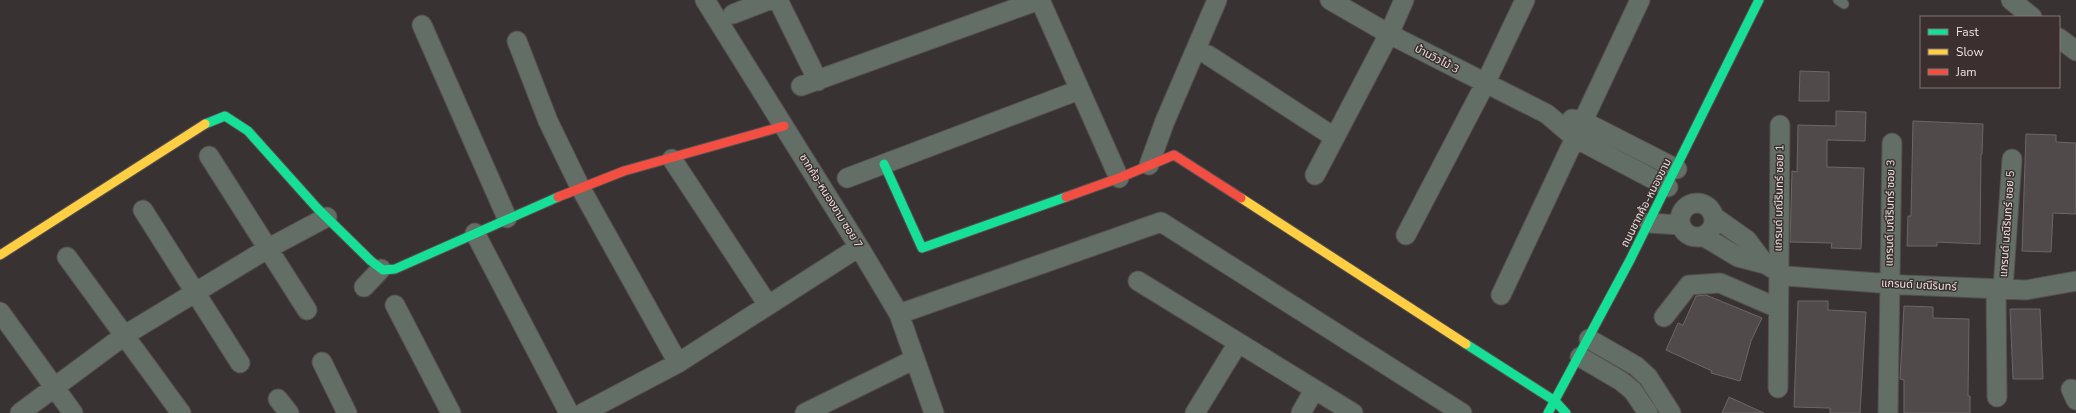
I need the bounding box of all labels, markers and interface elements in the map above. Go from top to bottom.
legend [1920,16,2060,88]
text: Fast [1956,24,1979,40]
street label: บ้านวิวไม้ 3 [1412,41,1462,77]
text: Slow [1956,44,1984,60]
text: Jam [1955,64,1977,80]
street label: แกรนด์ มณีรินทร์ ซอย 1 [1771,145,1787,251]
street label: ชากค้อ-หนองขาม ซอย 7 [796,151,866,251]
street label: ถนนชากค้อ-หนองขาม [1617,156,1675,250]
street label: แกรนด์ มณีรินทร์ ซอย 3 [1882,160,1898,266]
street label: แกรนด์ มณีรินทร์ ซอย 5 [1996,170,2018,278]
street label: แกรนด์ มณีรินทร์ [1881,276,1958,294]

